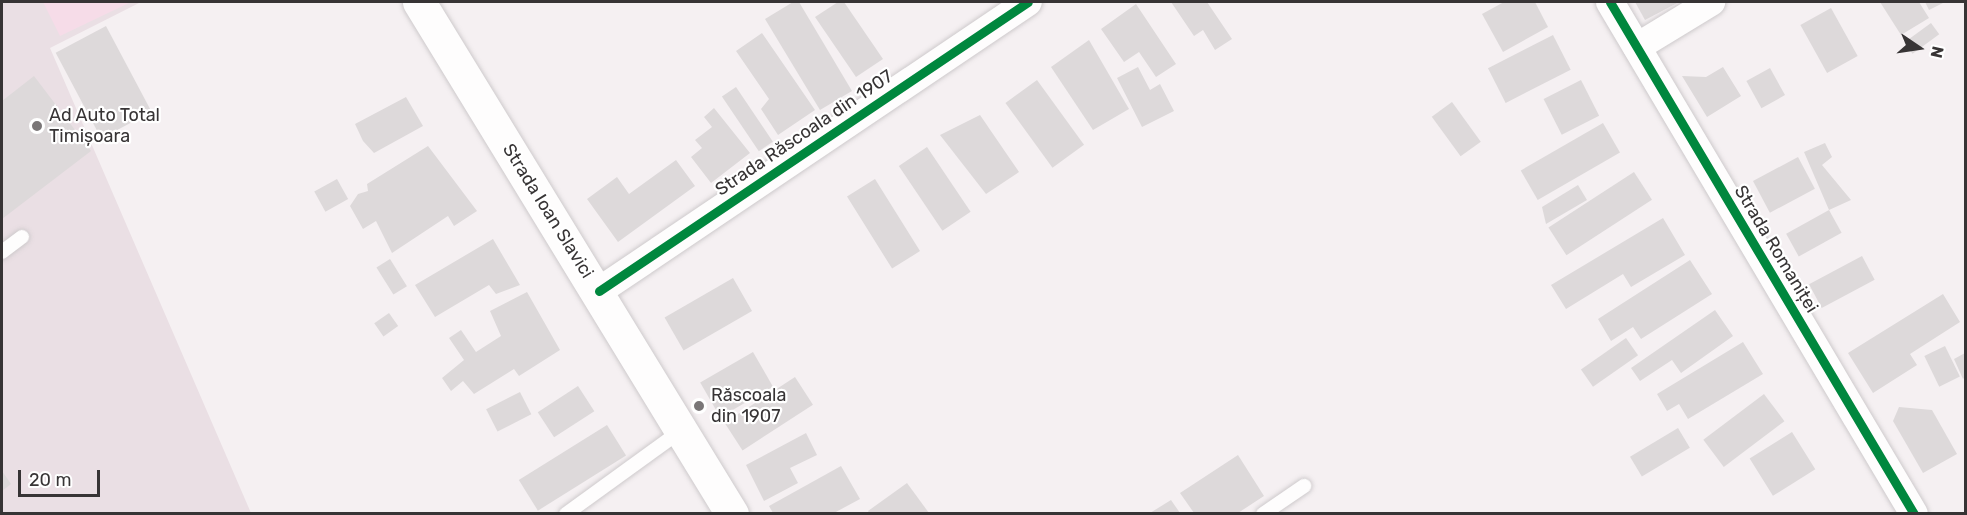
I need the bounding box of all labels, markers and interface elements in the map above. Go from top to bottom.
north arrow [1889,18,1949,78]
text: N [1926,44,1948,60]
street label: Strada Răscoala din 1907 [711,66,897,200]
place label: Ad Auto Total Timișoara [49,105,161,148]
marker: Ad Auto Total Timișoara [30,119,44,133]
street label: Strada Ioan Slavici [498,140,598,282]
street label: Strada Romaniței [1730,181,1822,317]
place label: Răscoala din 1907 [711,385,786,428]
marker: Răscoala din 1907 [692,399,706,413]
scale bar [21,458,104,496]
text: 20 m [29,469,71,491]

